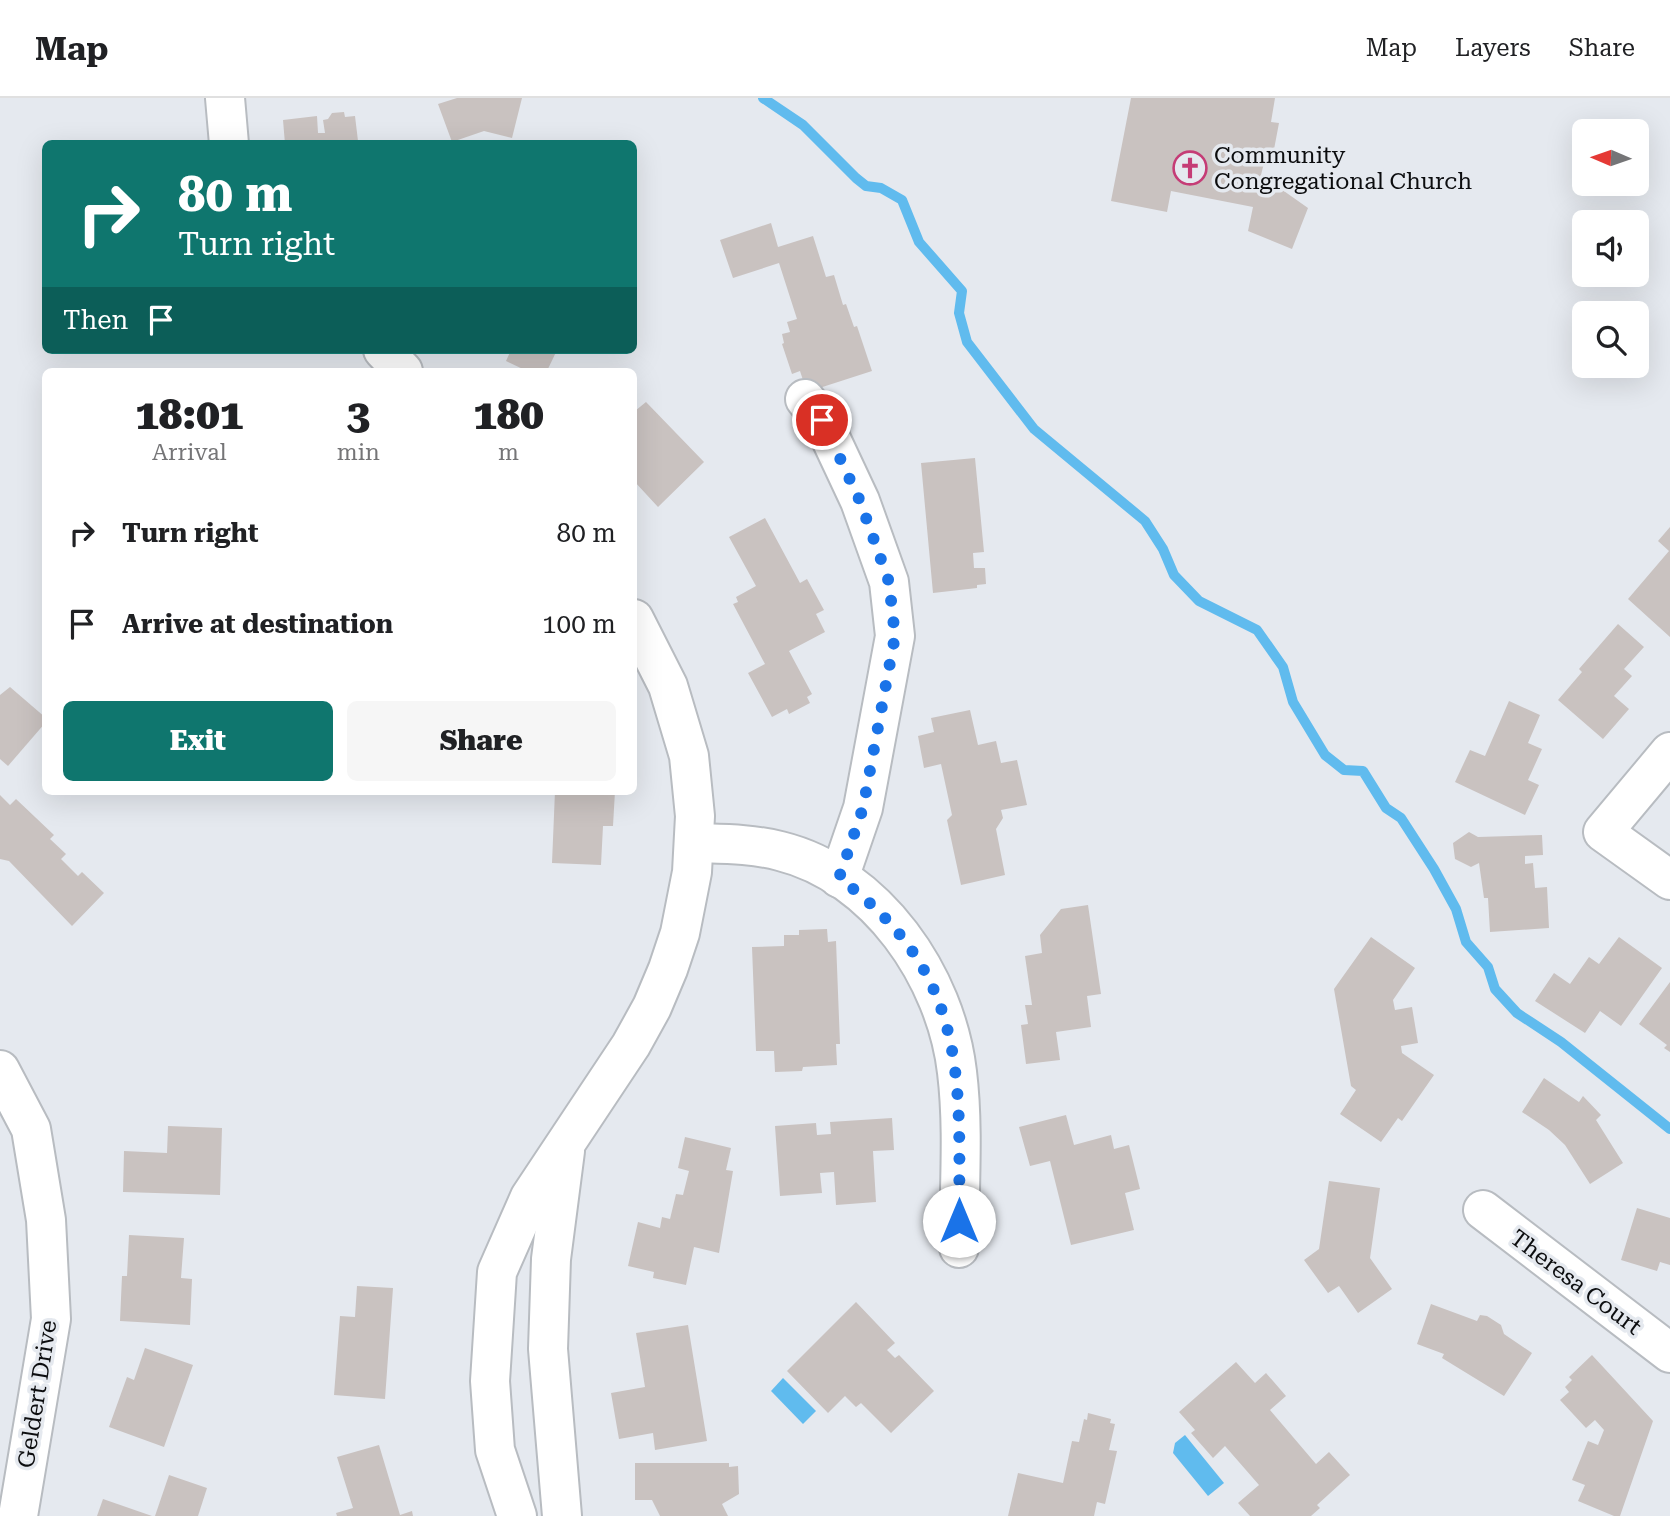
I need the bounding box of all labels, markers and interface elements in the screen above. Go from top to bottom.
text: Map [35,29,109,68]
text: Map [1366,34,1417,62]
text: Layers [1455,34,1531,62]
text: Share [1569,34,1635,62]
north arrow [1572,119,1648,196]
map controls [1572,119,1649,378]
place label: Community Congregational Church [1214,142,1472,195]
church icon: Community Congregational Church [1171,149,1209,187]
text: 80 m [178,166,293,223]
icon: right [63,168,154,259]
button: sound [1572,210,1649,287]
text: Turn right [178,225,335,263]
icon: arrive [142,301,180,339]
button: search [1572,301,1649,378]
text: Then [63,305,128,335]
text: 18:01 [135,390,243,439]
text: 3 [346,390,370,439]
text: 180 [473,390,544,439]
pin [792,390,852,450]
icon: arrive [803,401,841,439]
text: Arrival [152,439,227,466]
text: min [337,439,380,466]
text: m [498,439,519,466]
icon: right [63,514,101,552]
text: Turn right [122,518,258,548]
text: 80 m [557,518,616,548]
icon: arrive [63,605,101,643]
text: Arrive at destination [122,609,393,639]
text: 100 m [542,609,616,639]
button: Exit [63,701,333,781]
button: Share [347,701,616,781]
position arrow [922,1184,996,1258]
street label: Theresa Court [1505,1224,1647,1341]
street label: Geldert Drive [12,1318,63,1470]

